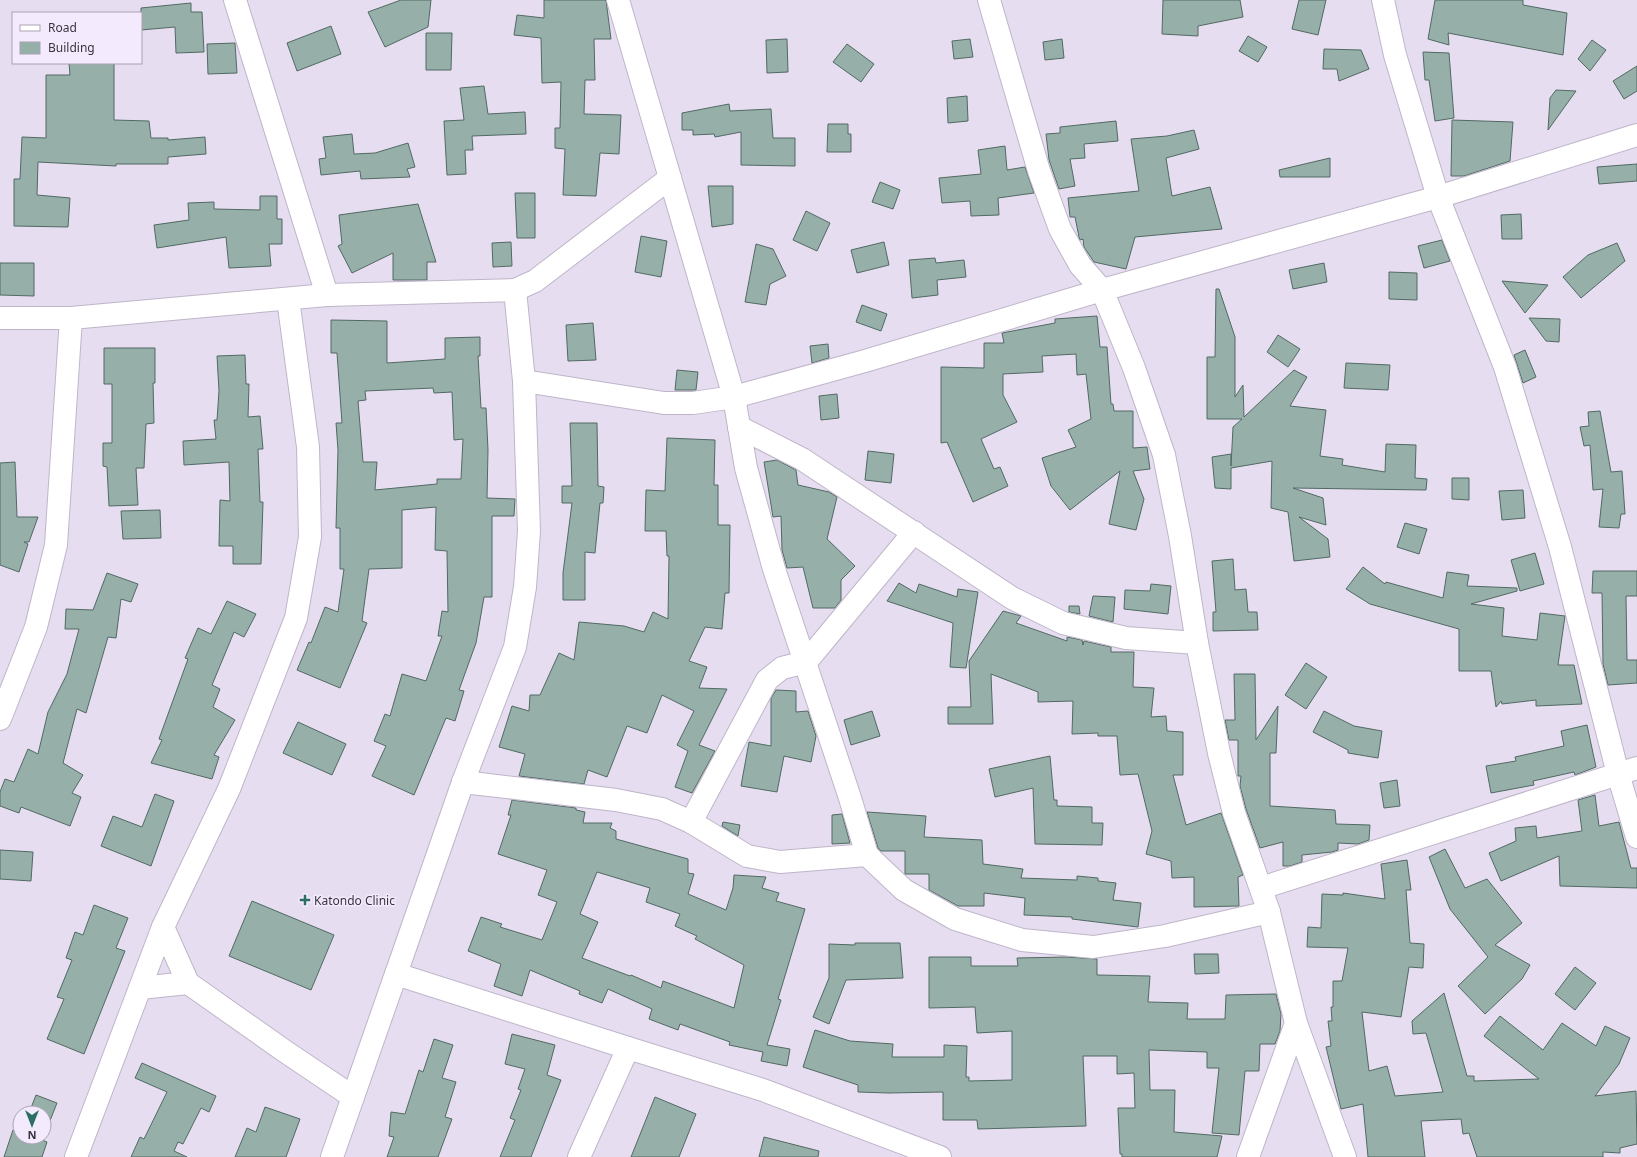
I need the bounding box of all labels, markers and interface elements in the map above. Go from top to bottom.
legend [12,12,142,64]
text: Road [48,19,77,36]
text: Building [48,39,95,56]
place label: Katondo Clinic [314,892,395,909]
marker: Katondo Clinic [299,894,311,906]
north arrow [12,1105,52,1145]
text: N [28,1128,36,1143]

